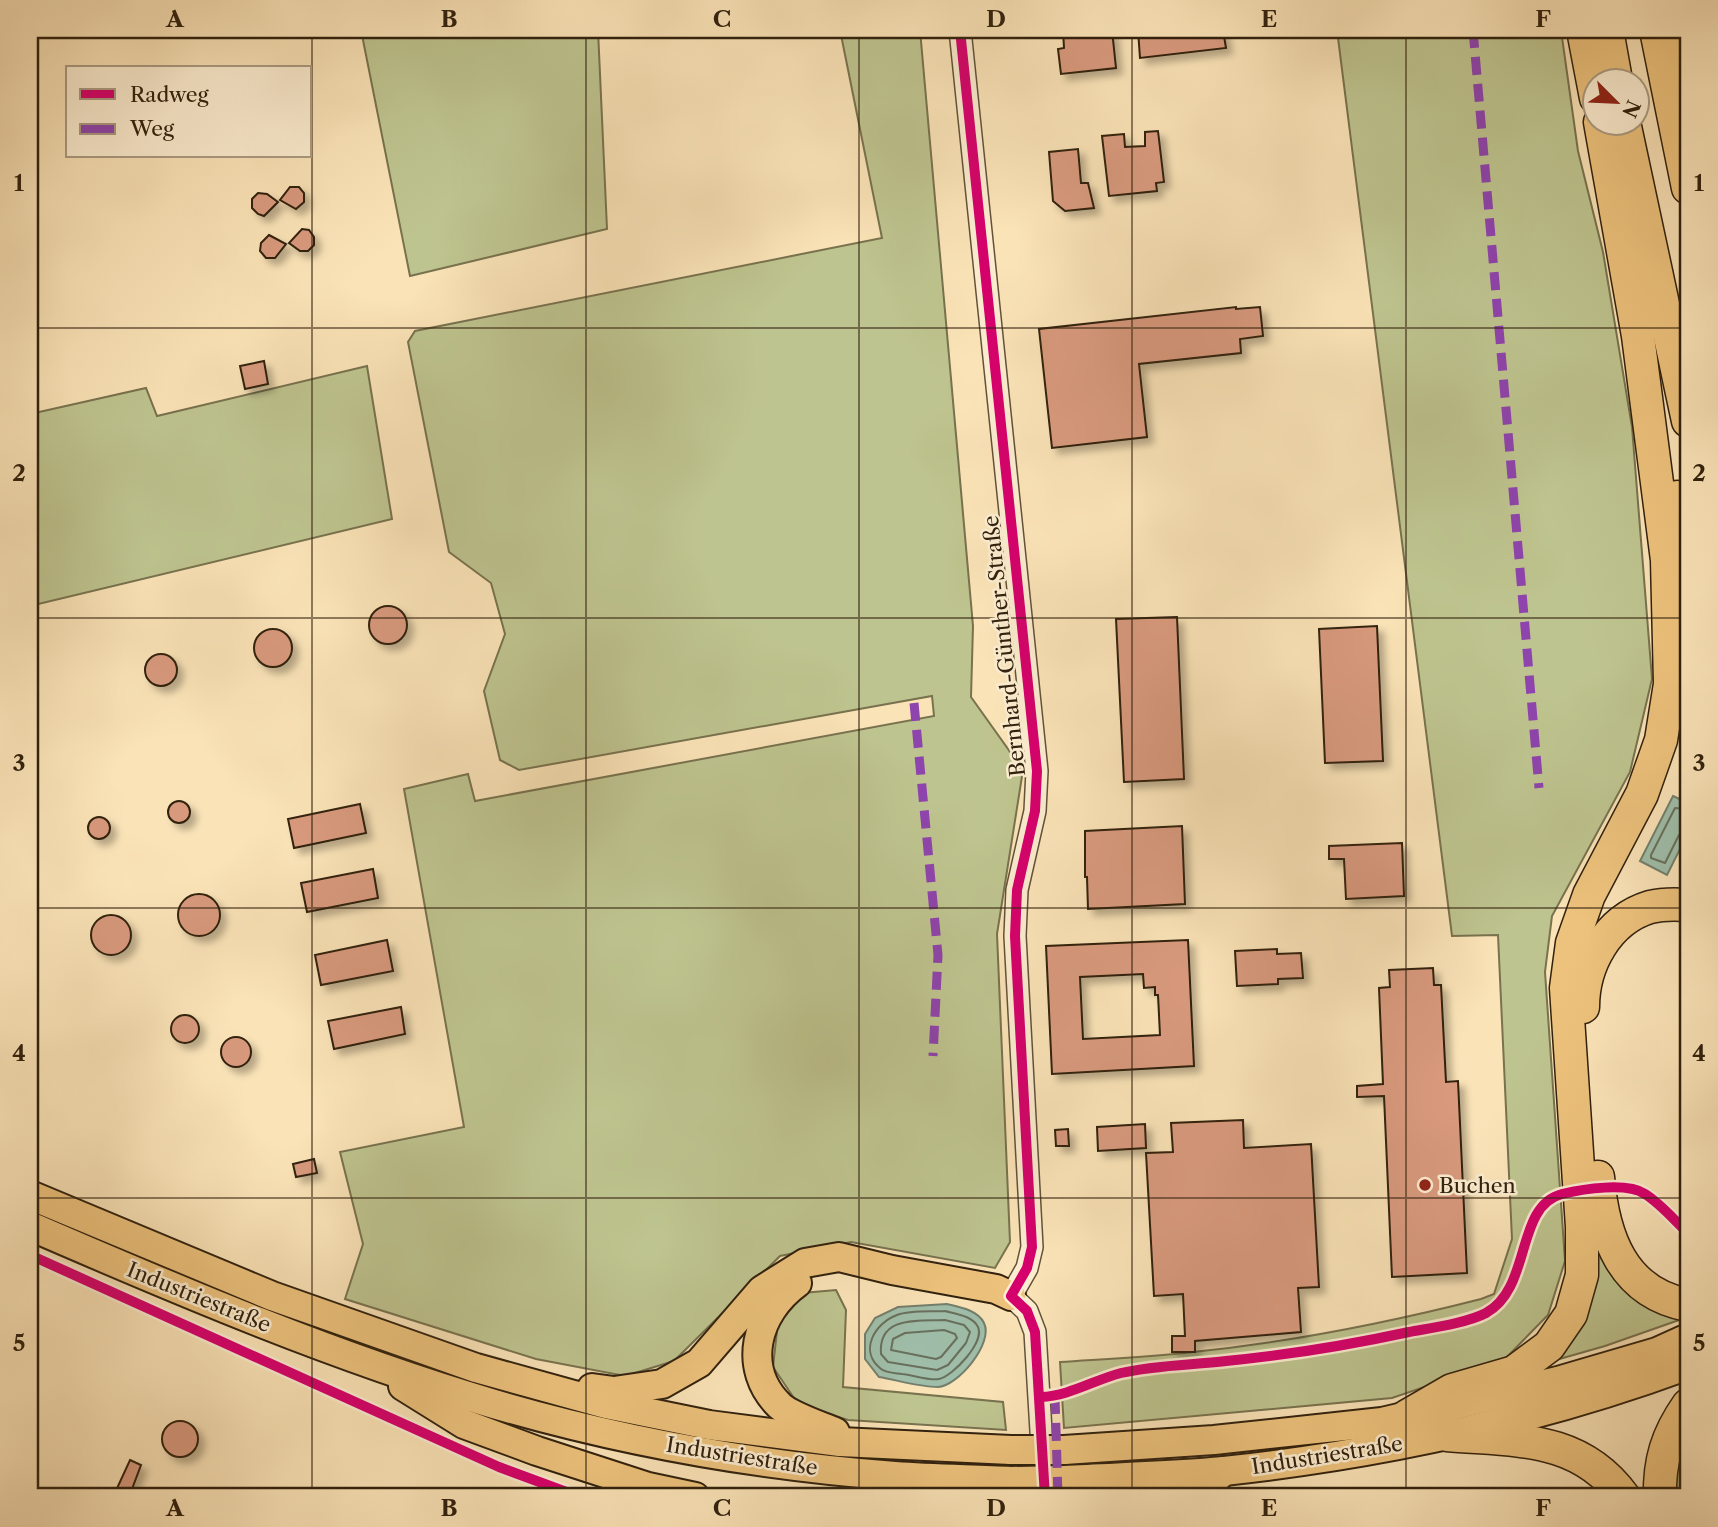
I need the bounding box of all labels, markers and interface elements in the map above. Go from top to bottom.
text: A [165,5,185,33]
text: B [440,5,458,33]
text: C [713,5,731,33]
text: D [986,5,1006,33]
text: E [1261,5,1277,33]
text: F [1535,5,1551,33]
legend [66,66,312,158]
north arrow [1582,66,1652,136]
text: Radweg [130,82,210,107]
text: N [1617,96,1645,121]
text: Weg [129,116,175,141]
text: 1 [14,169,25,197]
text: 1 [1694,169,1705,197]
text: 2 [12,459,26,487]
text: 2 [1692,459,1706,487]
street label: Bernhard-Günther-Straße [978,514,1030,778]
text: 3 [13,749,26,777]
text: 3 [1693,749,1706,777]
text: 4 [12,1039,26,1067]
text: 4 [1692,1039,1706,1067]
place label: Buchen [1439,1173,1516,1198]
marker: Buchen [1417,1177,1433,1193]
street label: Industriestraße [123,1257,275,1337]
text: 5 [13,1329,25,1357]
text: 5 [1693,1329,1705,1357]
street label: Industriestraße [1250,1431,1404,1479]
street label: Industriestraße [665,1432,819,1480]
text: A [165,1494,185,1522]
text: B [440,1494,458,1522]
text: C [713,1494,731,1522]
text: D [986,1494,1006,1522]
text: E [1261,1494,1277,1522]
text: F [1535,1494,1551,1522]

